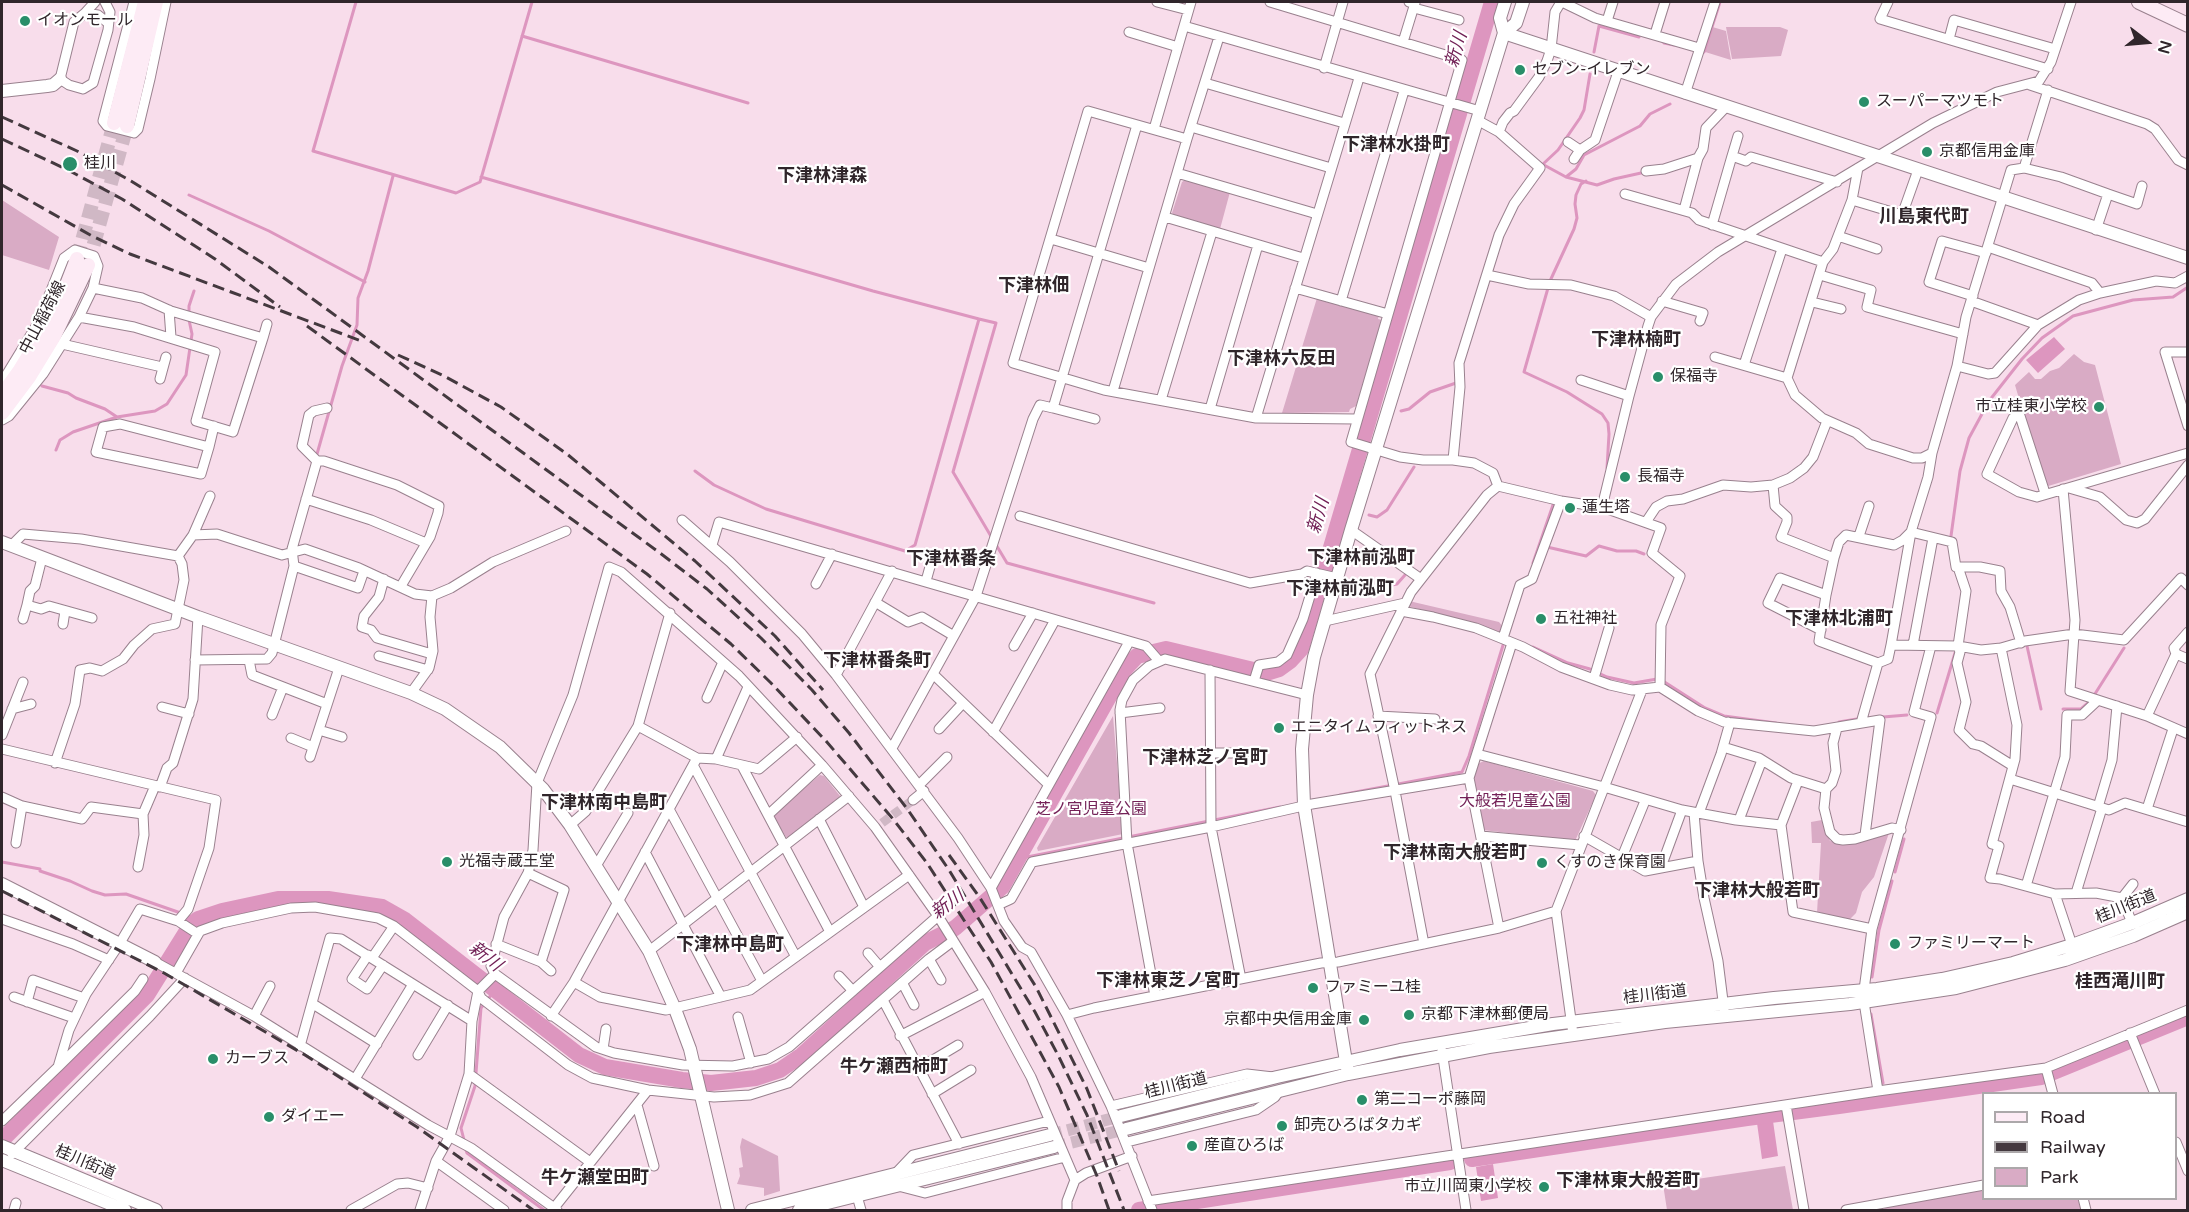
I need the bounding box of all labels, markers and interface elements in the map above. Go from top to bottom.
place label: イオンモール [37,11,133,31]
north arrow [2117,12,2177,72]
marker: イオンモール [18,14,32,28]
water label: 新川 [1442,30,1472,70]
text: N [2153,38,2176,56]
place label: セブン-イレブン [1532,60,1651,80]
marker: セブン-イレブン [1513,63,1527,77]
place label: スーパーマツモト [1876,92,2004,112]
marker: スーパーマツモト [1857,95,1871,109]
district label: 下津林水掛町 [1342,134,1450,156]
place label: 京都信用金庫 [1939,142,2035,162]
marker: 京都信用金庫 [1920,145,1934,159]
place label: 桂川 [84,154,116,174]
marker: 桂川 [61,155,79,173]
district label: 下津林津森 [777,165,867,187]
district label: 川島東代町 [1879,206,1969,228]
district label: 下津林佃 [998,275,1070,297]
street label: 中山稲荷線 [16,278,70,358]
district label: 下津林楠町 [1591,329,1681,351]
district label: 下津林六反田 [1227,348,1335,370]
place label: 保福寺 [1670,367,1718,387]
marker: 保福寺 [1651,370,1665,384]
place label: 市立桂東小学校 [1975,397,2087,417]
marker: 市立桂東小学校 [2092,400,2106,414]
place label: 長福寺 [1637,467,1685,487]
marker: 長福寺 [1618,470,1632,484]
water label: 新川 [1304,496,1334,536]
place label: 蓮生塔 [1582,498,1630,518]
marker: 蓮生塔 [1563,501,1577,515]
district label: 下津林前泓町 [1307,547,1415,569]
district label: 下津林番条 [906,548,996,570]
district label: 下津林前泓町 [1286,578,1394,600]
district label: 下津林北浦町 [1785,608,1893,630]
place label: 五社神社 [1553,609,1617,629]
marker: 五社神社 [1534,612,1548,626]
district label: 下津林番条町 [823,650,931,672]
place label: エニタイムフィットネス [1291,718,1467,738]
marker: エニタイムフィットネス [1272,721,1286,735]
district label: 下津林芝ノ宮町 [1142,747,1268,769]
district label: 下津林南中島町 [541,792,667,814]
park label: 大般若児童公園 [1459,792,1571,812]
park label: 芝ノ宮児童公園 [1035,800,1147,820]
district label: 下津林南大般若町 [1383,842,1527,864]
place label: 光福寺蔵王堂 [459,852,555,872]
place label: くすのき保育園 [1554,853,1666,873]
marker: 光福寺蔵王堂 [440,855,454,869]
marker: くすのき保育園 [1535,856,1549,870]
district label: 下津林大般若町 [1694,880,1820,902]
water label: 新川 [927,886,969,924]
street label: 桂川街道 [2093,886,2159,928]
district label: 下津林中島町 [676,934,784,956]
place label: ファミリーマート [1907,934,2035,954]
water label: 新川 [464,937,506,977]
marker: ファミリーマート [1888,937,1902,951]
district label: 下津林東芝ノ宮町 [1096,970,1240,992]
district label: 桂西滝川町 [2075,971,2165,993]
place label: ファミーユ桂 [1325,978,1421,998]
marker: ファミーユ桂 [1306,981,1320,995]
street label: 桂川街道 [1622,982,1688,1008]
place label: 京都下津林郵便局 [1421,1005,1549,1025]
marker: 京都下津林郵便局 [1402,1008,1416,1022]
place label: 京都中央信用金庫 [1224,1010,1352,1030]
marker: 京都中央信用金庫 [1357,1013,1371,1027]
place label: カーブス [225,1049,289,1069]
marker: カーブス [206,1052,220,1066]
district label: 牛ケ瀬西柿町 [840,1056,948,1078]
street label: 桂川街道 [1143,1069,1209,1103]
place label: 第二コーポ藤岡 [1374,1090,1486,1110]
legend [1982,1092,2177,1200]
marker: 第二コーポ藤岡 [1355,1093,1369,1107]
text: Road [2040,1106,2085,1128]
place label: ダイエー [281,1107,345,1127]
marker: ダイエー [262,1110,276,1124]
place label: 卸売ひろばタカギ [1294,1116,1422,1136]
marker: 卸売ひろばタカギ [1275,1119,1289,1133]
place label: 産直ひろば [1204,1136,1284,1156]
text: Railway [2040,1136,2106,1158]
marker: 産直ひろば [1185,1139,1199,1153]
street label: 桂川街道 [52,1142,118,1184]
text: Park [2040,1166,2078,1188]
district label: 牛ケ瀬堂田町 [541,1167,649,1189]
district label: 下津林東大般若町 [1556,1170,1700,1192]
place label: 市立川岡東小学校 [1404,1177,1532,1197]
marker: 市立川岡東小学校 [1537,1180,1551,1194]

